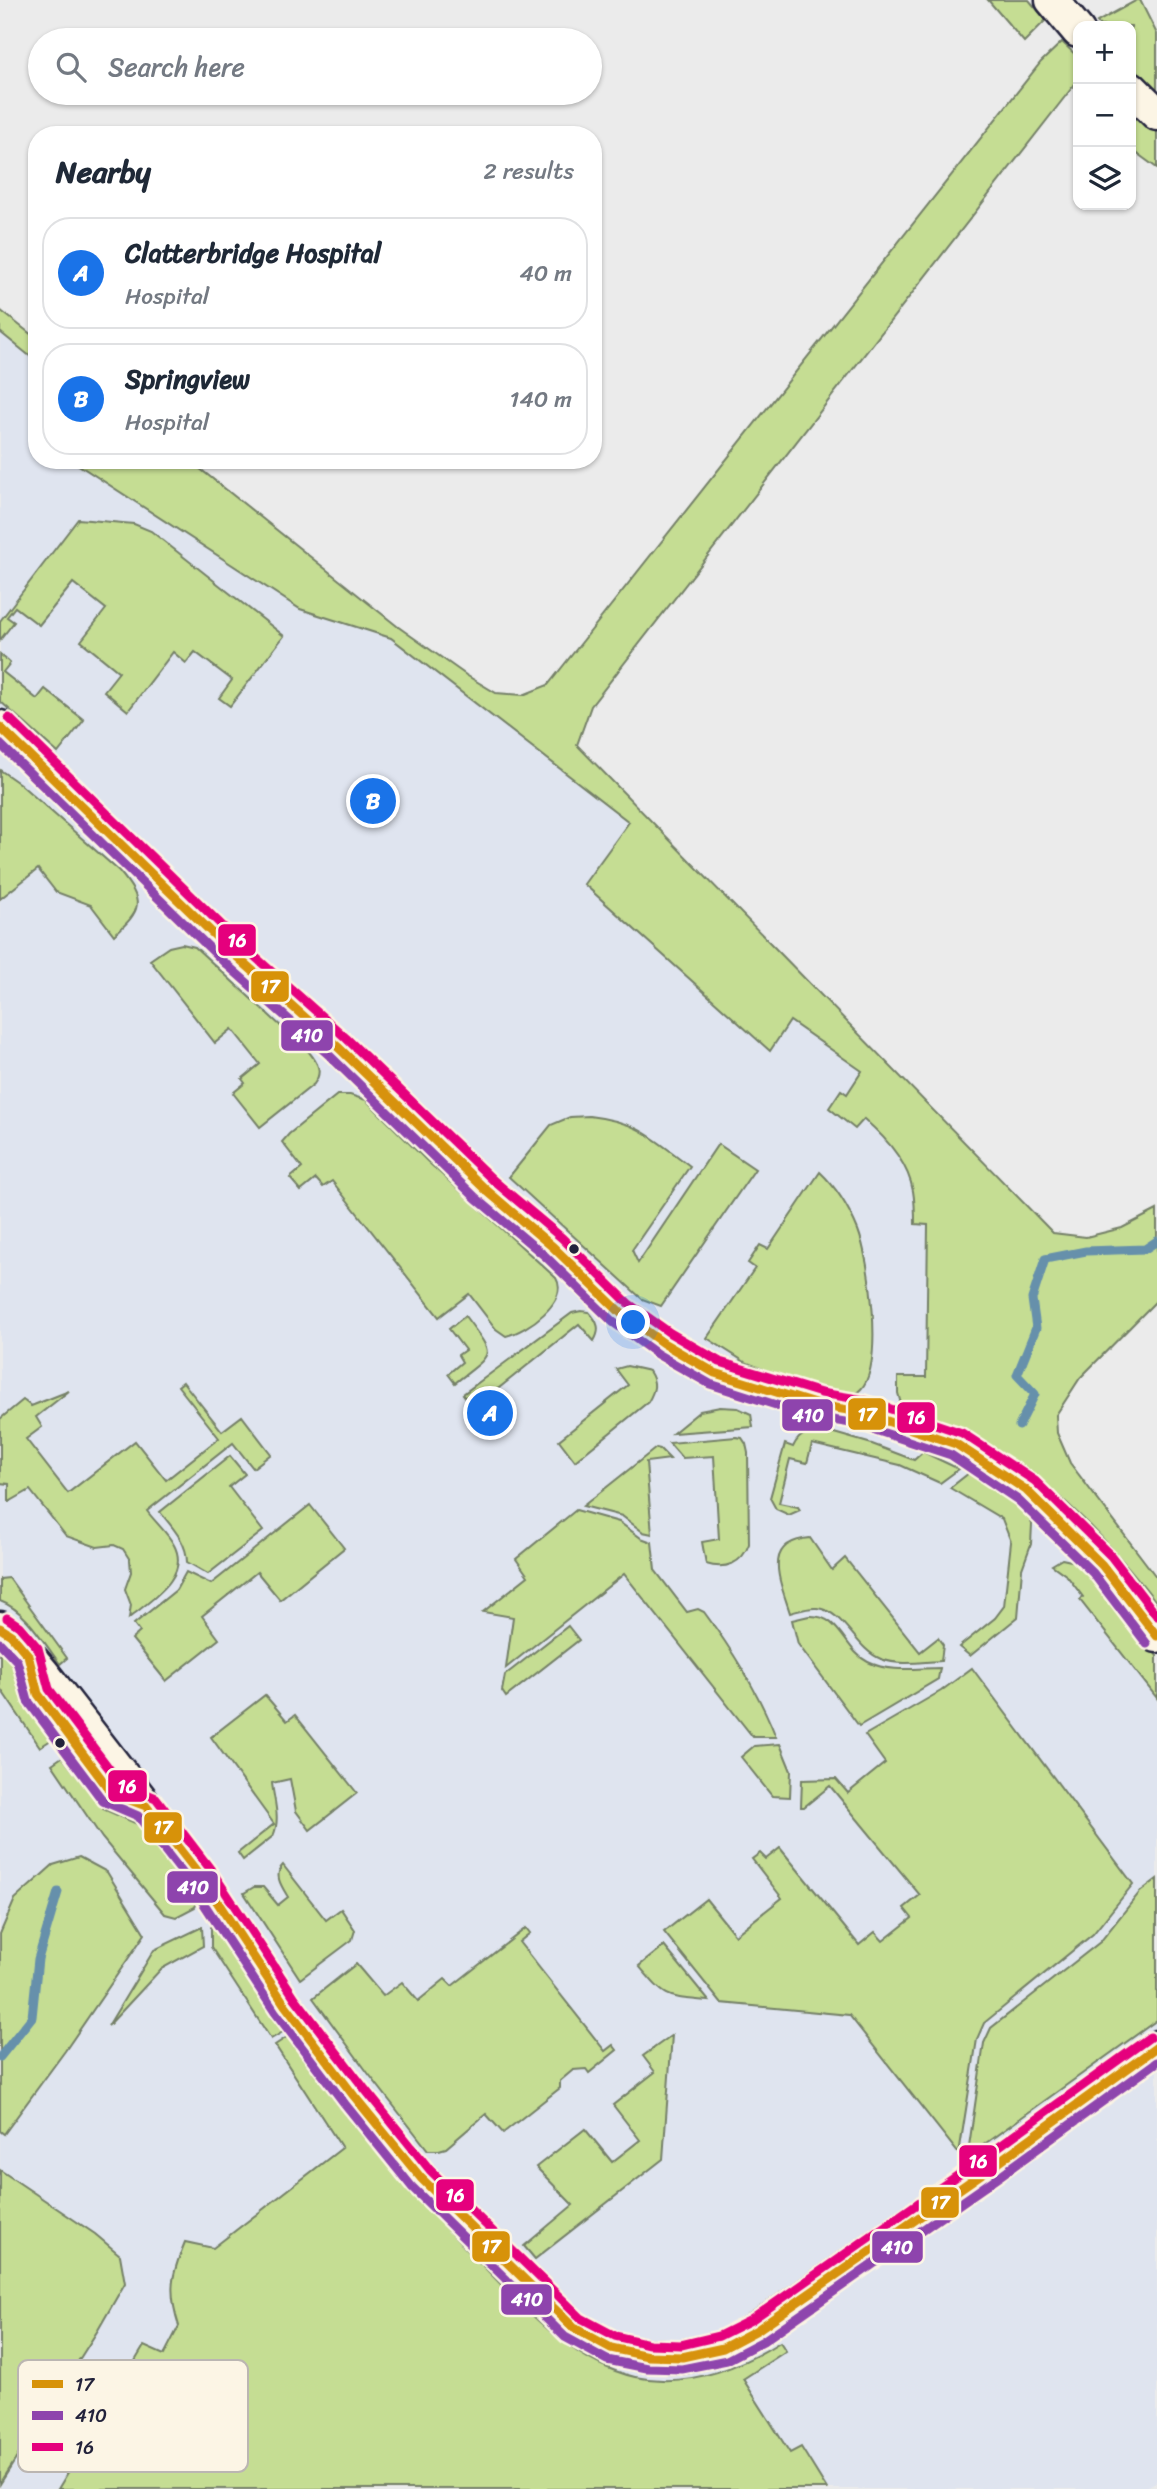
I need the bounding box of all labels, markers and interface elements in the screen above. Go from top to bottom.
map controls [1073,21,1136,210]
button: + [1073,21,1136,84]
search box [28,28,602,105]
text: Search here [108,44,245,90]
icon: search [52,48,90,86]
button: − [1073,84,1136,147]
text: Nearby [56,145,151,199]
button: layers [1073,147,1136,210]
text: 2 results [483,151,574,192]
text: Clatterbridge Hospital [125,230,381,276]
text: A [73,253,89,294]
text: 40 m [519,253,572,294]
text: Hospital [125,276,209,317]
text: Springview [125,356,250,402]
text: B [74,379,88,420]
text: 140 m [510,379,572,420]
text: Hospital [125,402,209,443]
pin: B [350,775,396,827]
line badge: 16 [217,923,257,957]
text: 16 [228,924,247,957]
line badge: 17 [250,970,290,1003]
text: 17 [260,970,282,1003]
line badge: 410 [280,1019,334,1052]
text: 410 [290,1019,323,1052]
unlabelled marker [567,1242,581,1256]
your location [616,1305,650,1339]
pin: A [467,1387,513,1439]
line badge: 17 [847,1397,887,1431]
line badge: 410 [781,1398,834,1432]
text: 17 [857,1398,879,1431]
text: 410 [791,1399,824,1432]
line badge: 16 [896,1401,936,1434]
text: 16 [907,1401,926,1434]
unlabelled marker [53,1736,67,1750]
line badge: 16 [107,1769,148,1803]
text: 16 [118,1770,137,1803]
line badge: 17 [143,1811,183,1844]
text: 17 [153,1811,175,1844]
line badge: 410 [166,1870,219,1904]
text: 410 [176,1871,209,1904]
line badge: 16 [958,2144,998,2178]
text: 16 [969,2145,988,2178]
line badge: 16 [435,2178,475,2212]
text: 16 [446,2179,465,2212]
line badge: 17 [920,2186,960,2219]
text: 17 [930,2186,952,2219]
line badge: 17 [471,2230,511,2263]
text: 17 [481,2230,503,2263]
line badge: 410 [871,2230,924,2264]
text: 410 [880,2231,913,2264]
line badge: 410 [500,2283,553,2316]
text: 410 [510,2283,543,2316]
legend [18,2360,248,2472]
text: 17 [75,2368,95,2401]
text: 410 [75,2399,107,2432]
text: 16 [75,2431,94,2464]

